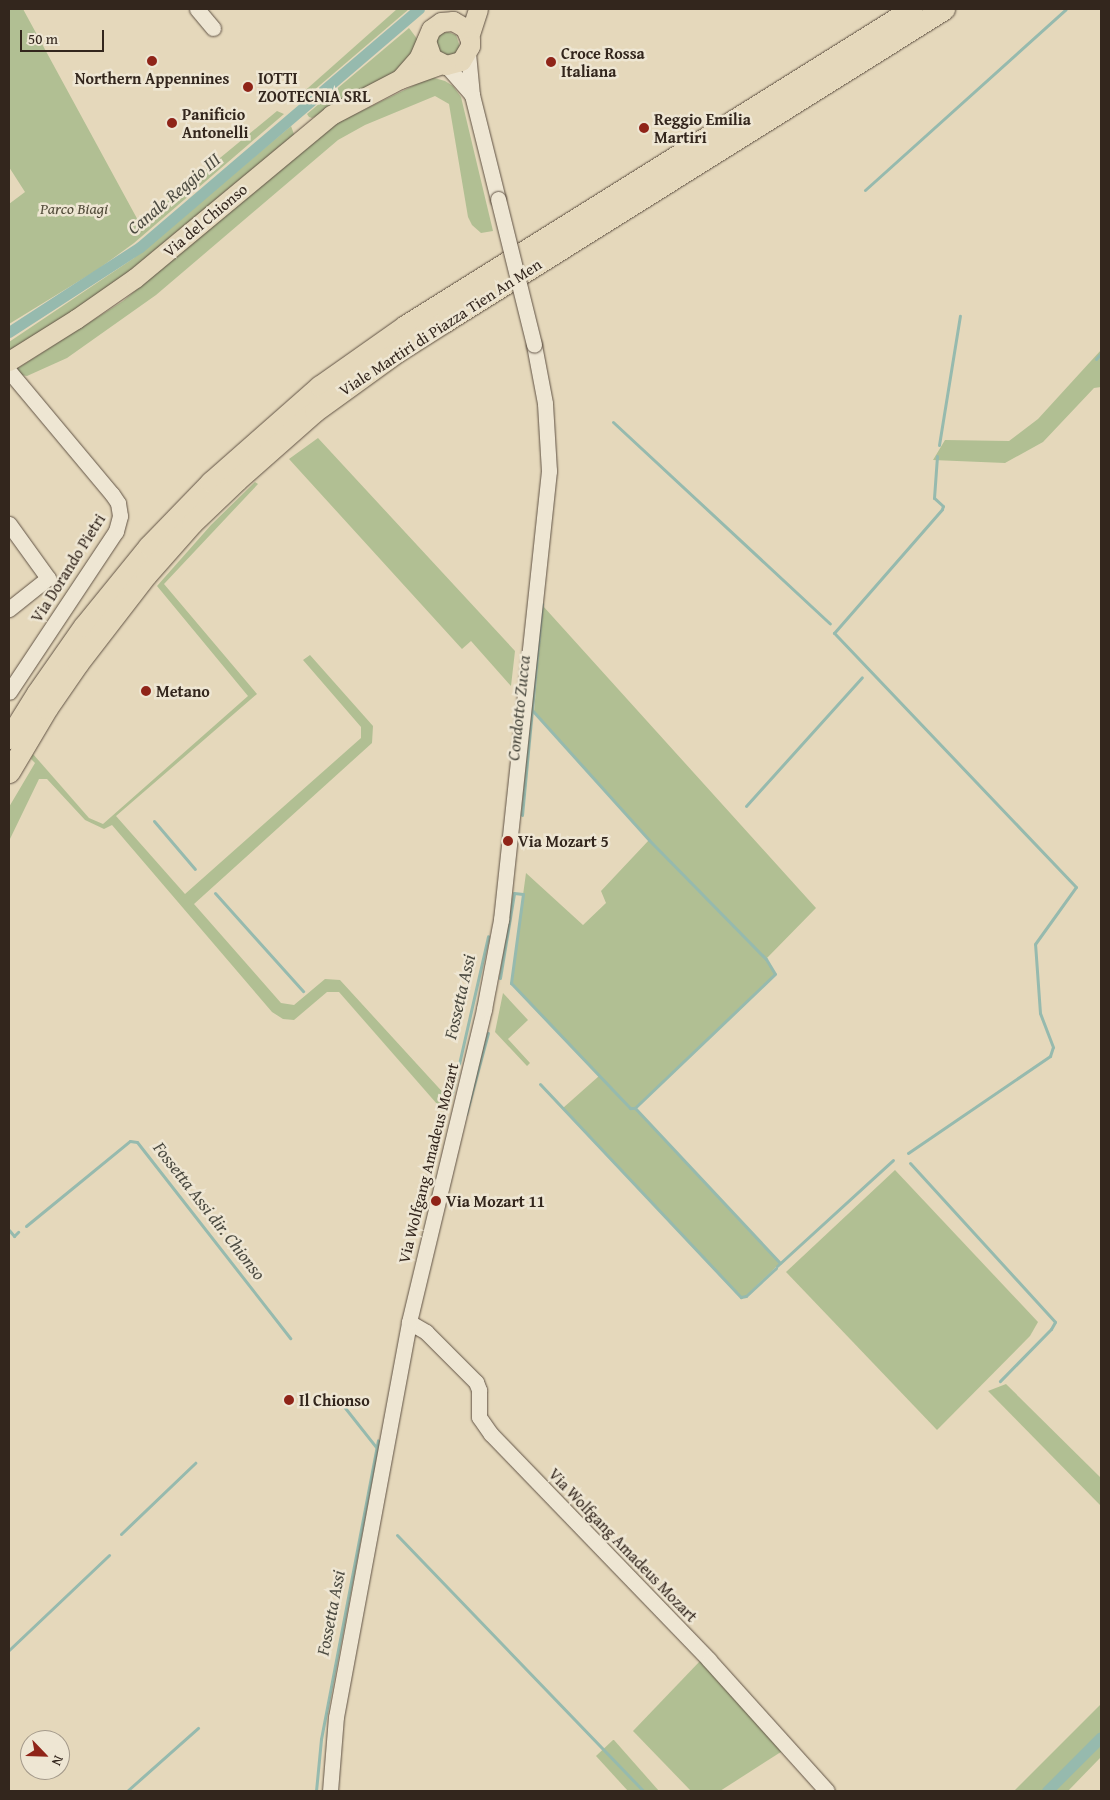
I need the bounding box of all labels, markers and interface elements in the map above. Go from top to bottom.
scale bar [22,20,106,52]
text: 50 m [28,28,58,49]
place label: Croce Rossa Italiana [561,43,645,81]
marker: Northern Appennines [146,55,158,67]
marker: Croce Rossa Italiana [545,56,557,68]
place label: Northern Appennines [75,68,229,88]
place label: IOTTI ZOOTECNIA SRL [258,68,370,106]
marker: IOTTI ZOOTECNIA SRL [242,81,254,93]
place label: Panificio Antonelli [182,104,248,142]
place label: Reggio Emilia Martiri [654,109,751,147]
marker: Panificio Antonelli [166,117,178,129]
marker: Reggio Emilia Martiri [638,122,650,134]
water label: Canale Reggio III [123,149,225,239]
street label: Via del Chionso [159,179,251,261]
park label: Parco Biagi [40,198,108,218]
street label: Viale Martiri di Piazza Tien An Men [335,254,545,400]
street label: Via Dorando Pietri [27,510,109,626]
water label: Condotto Zucca [503,654,535,762]
place label: Metano [156,681,210,701]
marker: Metano [140,685,152,697]
place label: Via Mozart 5 [518,831,609,851]
marker: Via Mozart 5 [502,835,514,847]
water label: Fossetta Assi [440,952,480,1042]
street label: Via Wolfgang Amadeus Mozart [394,1061,462,1265]
water label: Fossetta Assi dir. Chionso [148,1138,270,1284]
place label: Via Mozart 11 [446,1191,545,1211]
marker: Via Mozart 11 [430,1195,442,1207]
place label: Il Chionso [299,1390,370,1410]
marker: Il Chionso [283,1394,295,1406]
street label: Via Wolfgang Amadeus Mozart [545,1464,701,1626]
water label: Fossetta Assi [312,1569,350,1657]
north arrow [20,1730,70,1780]
text: N [47,1752,69,1769]

